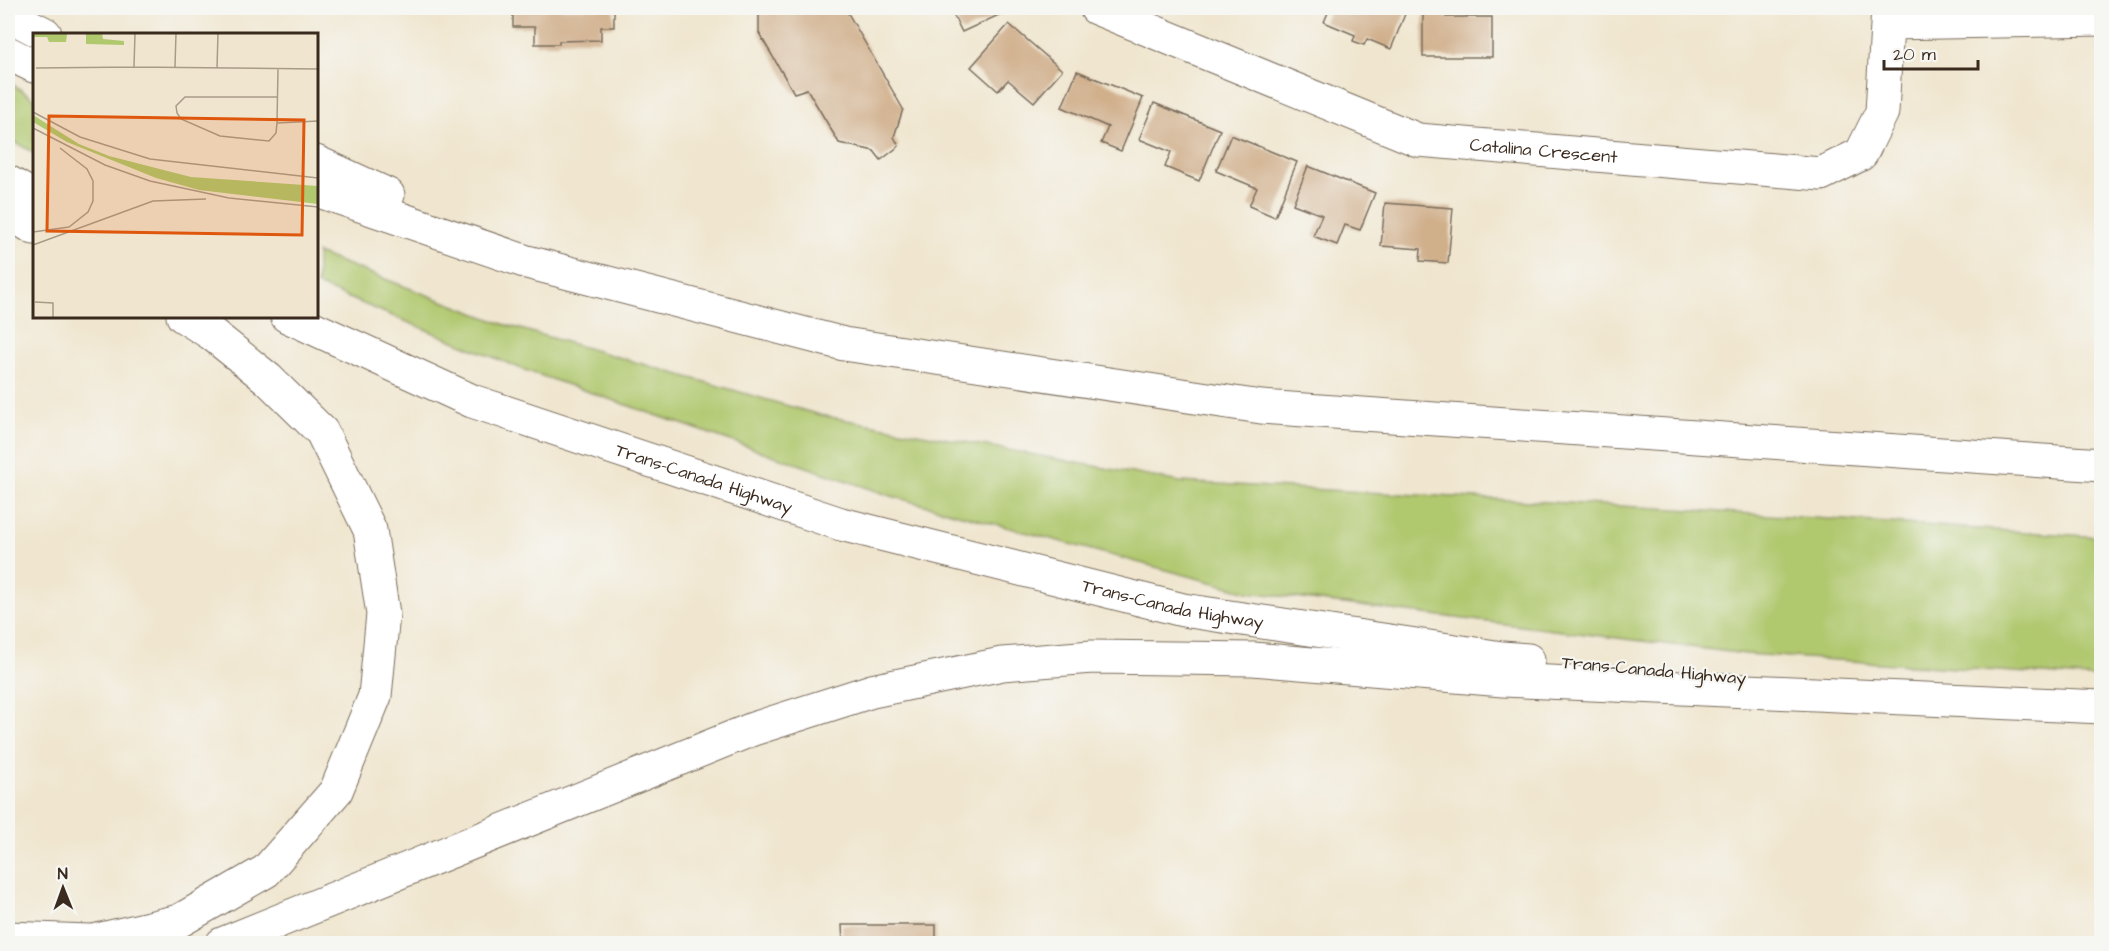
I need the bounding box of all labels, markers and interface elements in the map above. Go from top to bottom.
inset map [33,33,318,318]
scale bar [1884,33,1978,71]
text: 20 m [1893,42,1936,67]
street label: Catalina Crescent [1469,132,1619,170]
street label: Trans-Canada Highway [612,438,796,521]
street label: Trans-Canada Highway [1079,573,1265,636]
street label: Trans-Canada Highway [1561,650,1747,692]
north arrow [33,858,93,918]
text: N [58,863,68,885]

